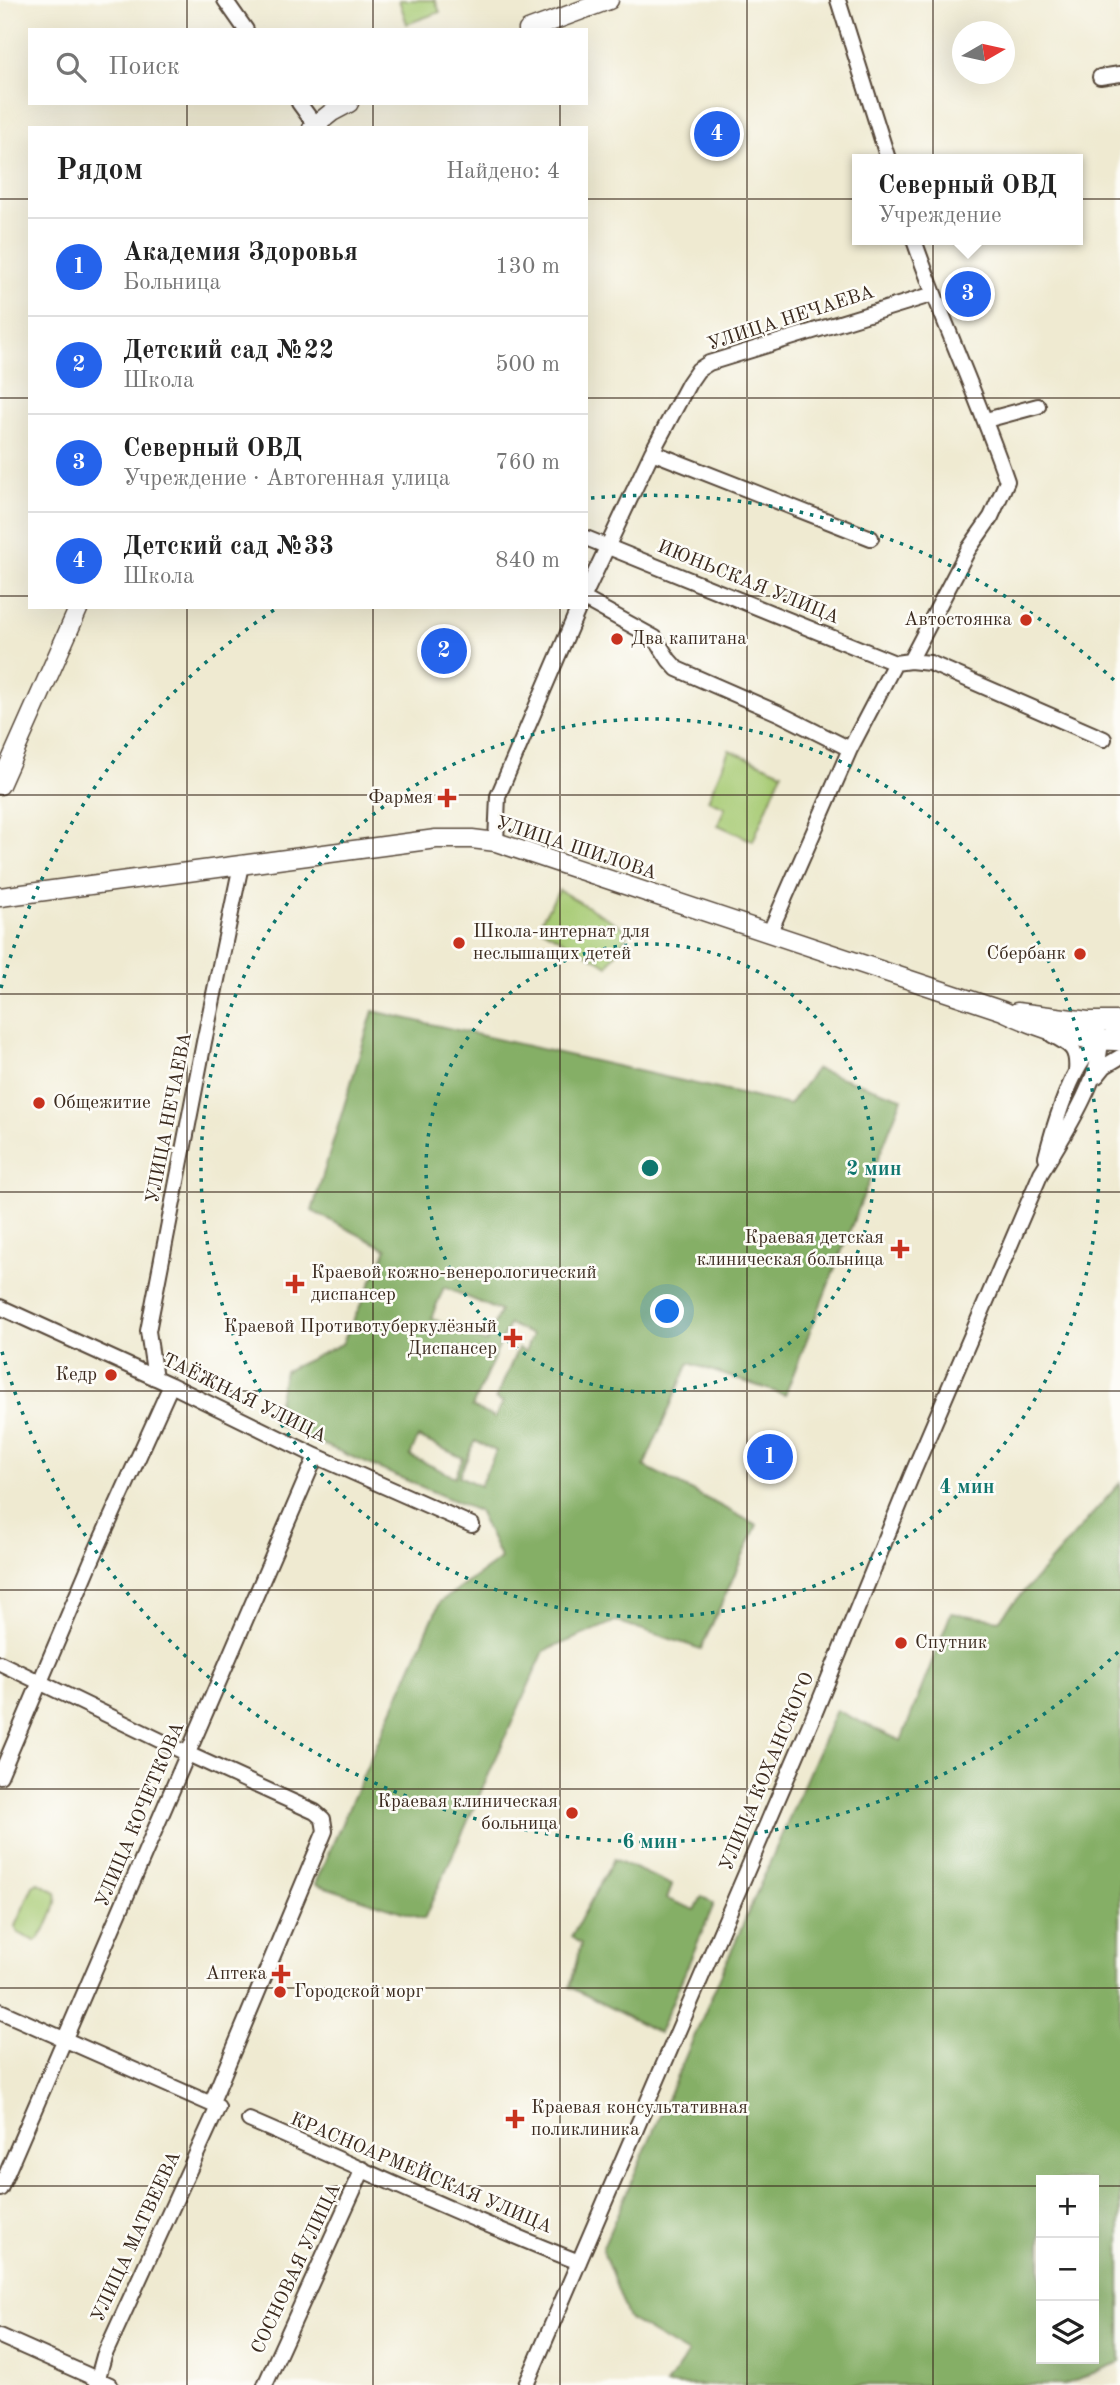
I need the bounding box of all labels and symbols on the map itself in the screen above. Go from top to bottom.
north arrow [952,21,1015,84]
pin: 4 [694,108,740,160]
pin: 3 [945,268,991,320]
street label: УЛИЦА НЕЧАЕВА [705,283,877,355]
street label: ИЮНЬСКАЯ УЛИЦА [654,538,842,628]
place label: Автостоянка [904,611,1013,630]
marker: Автостоянка [1018,612,1034,628]
pin: 2 [421,625,467,677]
place label: Два капитана [631,630,747,649]
marker: Два капитана [609,631,625,647]
place label: Фармея [368,789,433,808]
marker: Фармея [439,790,455,806]
street label: УЛИЦА ШИЛОВА [493,814,659,884]
place label: Школа-интернат для неслышащих детей [473,923,650,964]
marker: Школа-интернат для неслышащих детей [451,935,467,951]
place label: Сбербанк [987,945,1066,964]
marker: Сбербанк [1072,946,1088,962]
street label: УЛИЦА НЕЧАЕВА [144,1030,196,1205]
place label: Общежитие [53,1094,151,1113]
marker: Общежитие [31,1095,47,1111]
centre of rings [638,1156,662,1180]
text: 2 мин [846,1159,902,1180]
place label: Краевая детская клиническая больница [697,1229,885,1270]
marker: Краевая детская клиническая больница [890,1239,910,1259]
place label: Краевой кожно-венерологический диспансер [311,1264,597,1305]
marker: Краевой кожно-венерологический диспансер [285,1274,305,1294]
your location [650,1294,684,1328]
place label: Краевой Противотуберкулёзный Диспансер [224,1318,497,1359]
marker: Краевой Противотуберкулёзный Диспансер [503,1328,523,1348]
street label: ТАЁЖНАЯ УЛИЦА [159,1348,331,1447]
place label: Кедр [55,1366,97,1385]
marker: Кедр [103,1367,119,1383]
pin: 1 [747,1431,793,1483]
text: 4 мин [939,1477,995,1498]
place label: Спутник [915,1634,988,1653]
marker: Спутник [893,1635,909,1651]
street label: УЛИЦА КОХАНСКОГО [718,1670,818,1874]
street label: УЛИЦА КОЧЕТКОВА [93,1719,189,1910]
place label: Краевая клиническая больница [377,1793,559,1834]
marker: Краевая клиническая больница [564,1805,580,1821]
text: 6 мин [622,1832,678,1853]
place label: Аптека [205,1965,268,1984]
marker: Аптека [273,1966,289,1982]
place label: Городской морг [294,1983,424,2002]
marker: Городской морг [272,1984,288,2000]
place label: Краевая консультативная поликлиника [531,2099,748,2140]
street label: КРАСНОАРМЕЙСКАЯ УЛИЦА [287,2106,557,2238]
marker: Краевая консультативная поликлиника [505,2109,525,2129]
street label: УЛИЦА МАТВЕЕВА [89,2148,185,2325]
street label: СОСНОВАЯ УЛИЦА [249,2180,345,2357]

